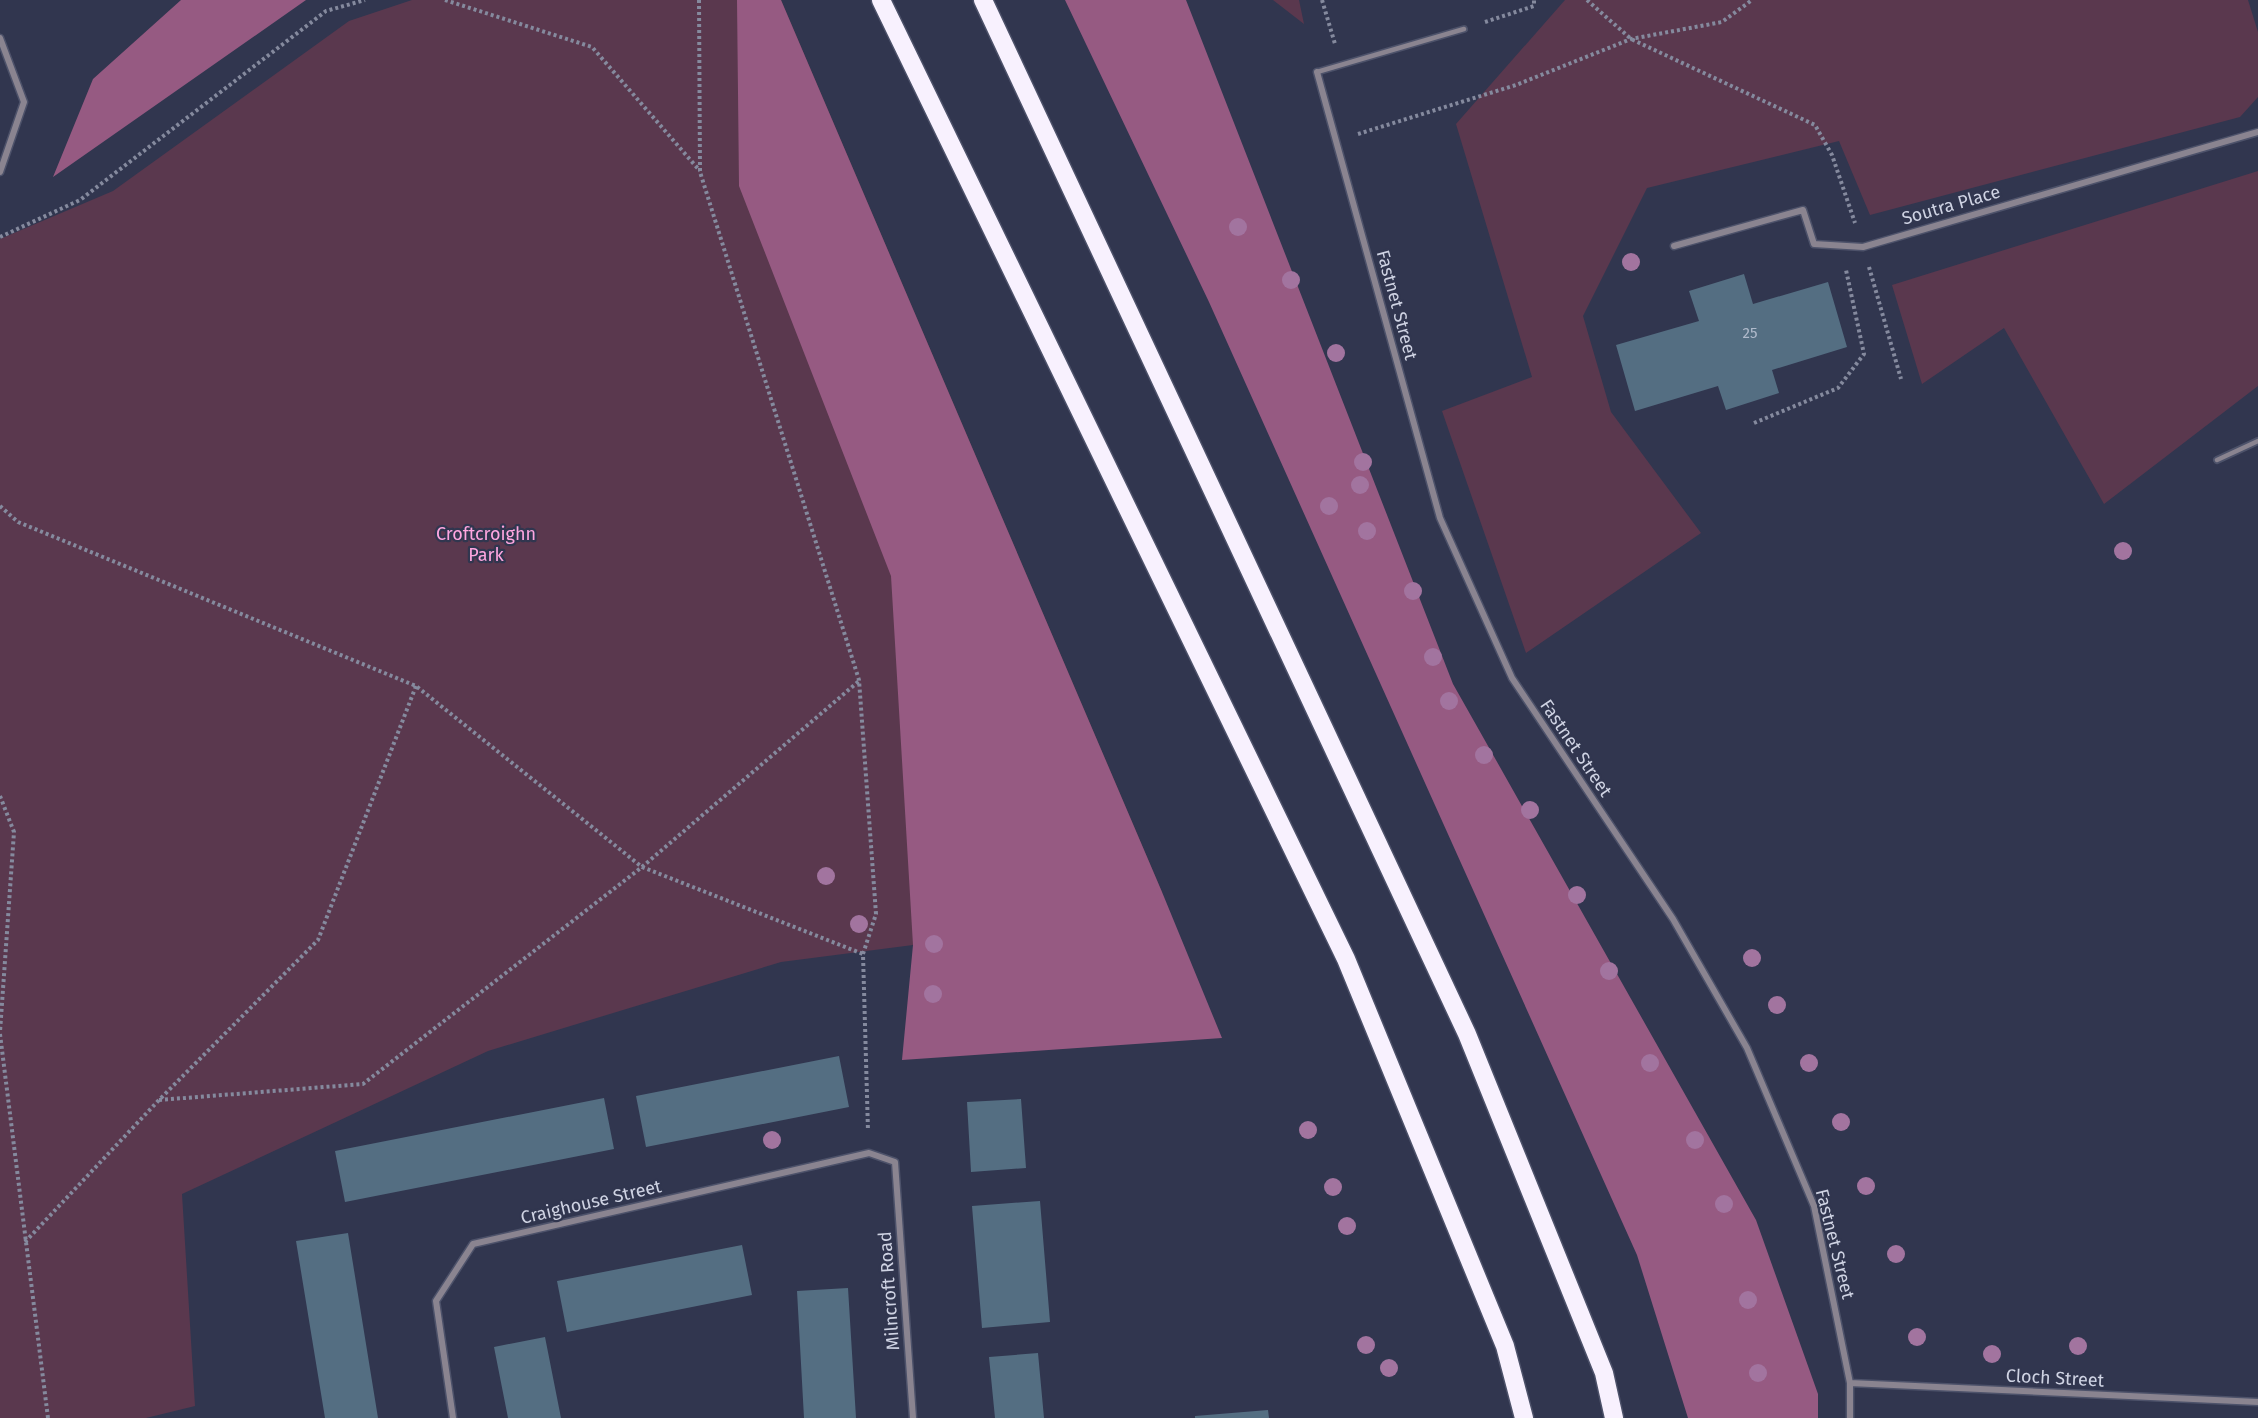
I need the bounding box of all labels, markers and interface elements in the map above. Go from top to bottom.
street label: Soutra Place [1899,180,2003,230]
street label: Fastnet Street [1372,248,1422,363]
house number: 25 [1743,324,1757,342]
park label: Croftcroighn Park [436,523,536,566]
street label: Fastnet Street [1535,695,1617,801]
street label: Craighouse Street [519,1175,664,1229]
street label: Fastnet Street [1811,1187,1859,1302]
street label: Milncroft Road [874,1231,904,1351]
street label: Cloch Street [2005,1364,2105,1392]

